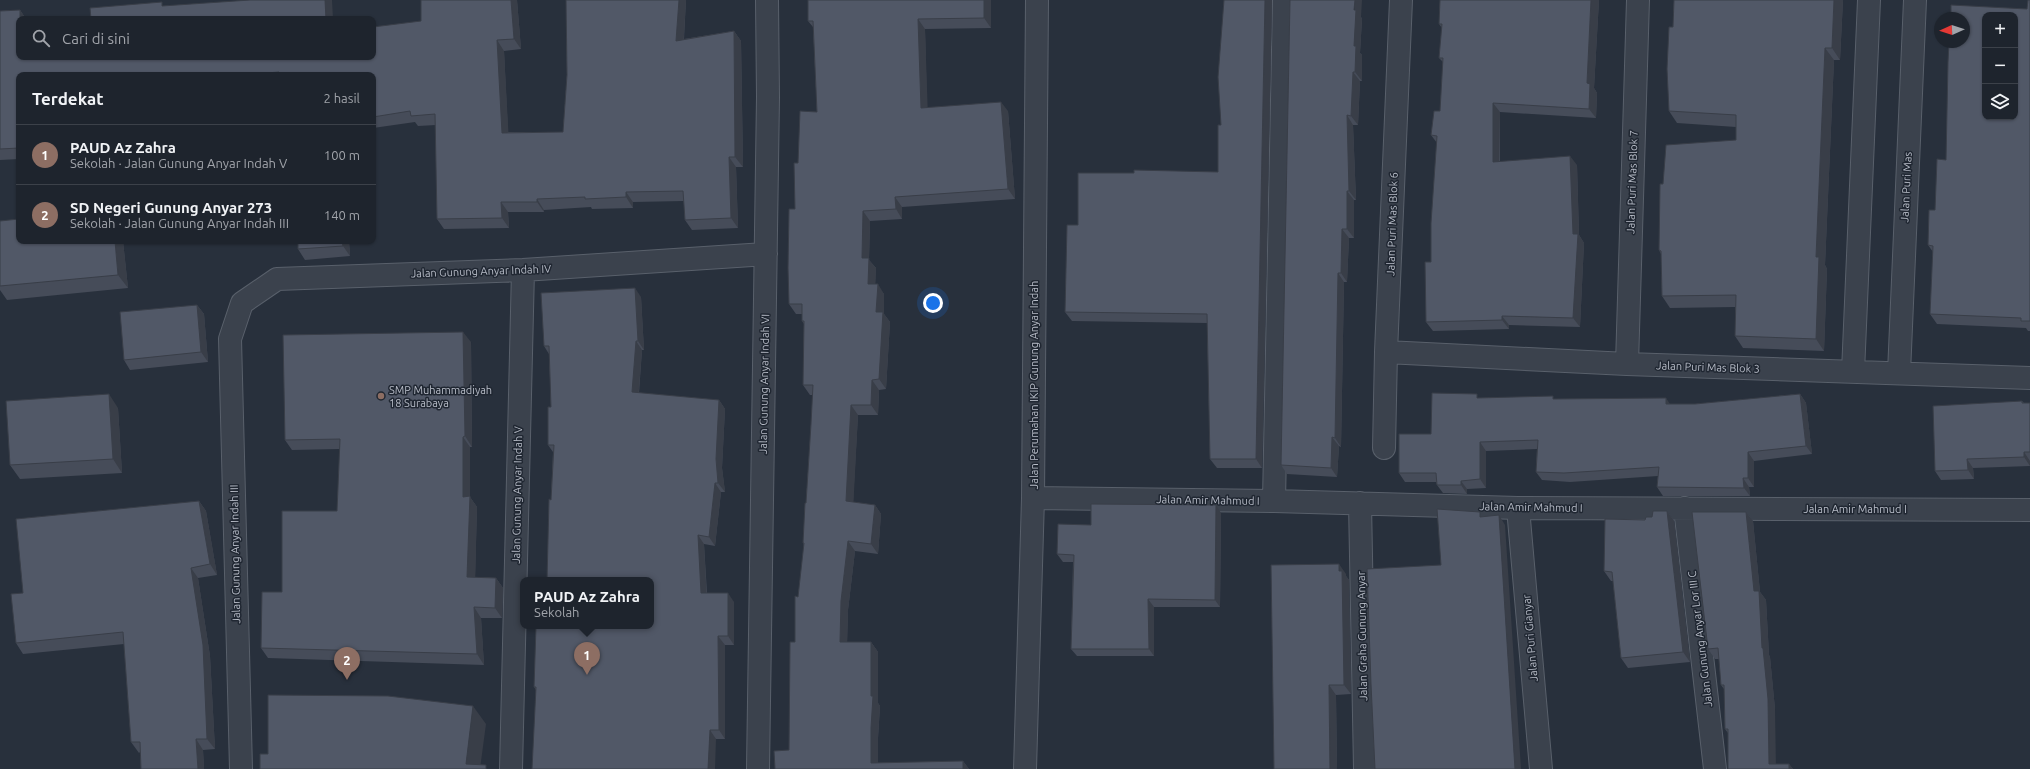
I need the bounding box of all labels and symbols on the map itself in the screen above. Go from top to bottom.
north arrow [1934,12,1970,48]
street label: Jalan Puri Mas Blok 7 [1624,130,1640,234]
street label: Jalan Puri Mas [1898,151,1914,223]
street label: Jalan Puri Mas Blok 6 [1384,172,1400,276]
street label: Jalan Gunung Anyar Indah IV [411,263,551,279]
street label: Jalan Perumahan IKIP Gunung Anyar Indah [1028,281,1040,489]
your location [923,293,943,313]
street label: Jalan Gunung Anyar Indah VI [757,314,771,454]
street label: Jalan Puri Mas Blok 3 [1656,359,1760,375]
place label: SMP Muhammadiyah 18 Surabaya [389,384,492,409]
marker: SMP Muhammadiyah 18 Surabaya [376,391,386,401]
street label: Jalan Gunung Anyar Indah V [510,426,524,564]
street label: Jalan Gunung Anyar Indah III [228,484,242,624]
street label: Jalan Amir Mahmud I [1156,493,1260,507]
street label: Jalan Amir Mahmud I [1479,500,1583,514]
street label: Jalan Amir Mahmud I [1803,503,1907,515]
street label: Jalan Graha Gunung Anyar [1355,570,1369,701]
street label: Jalan Gunung Anyar Lor III C [1686,570,1714,708]
street label: Jalan Puri Gianyar [1520,593,1540,682]
pin: 1 [574,642,600,675]
pin: 2 [334,647,360,680]

